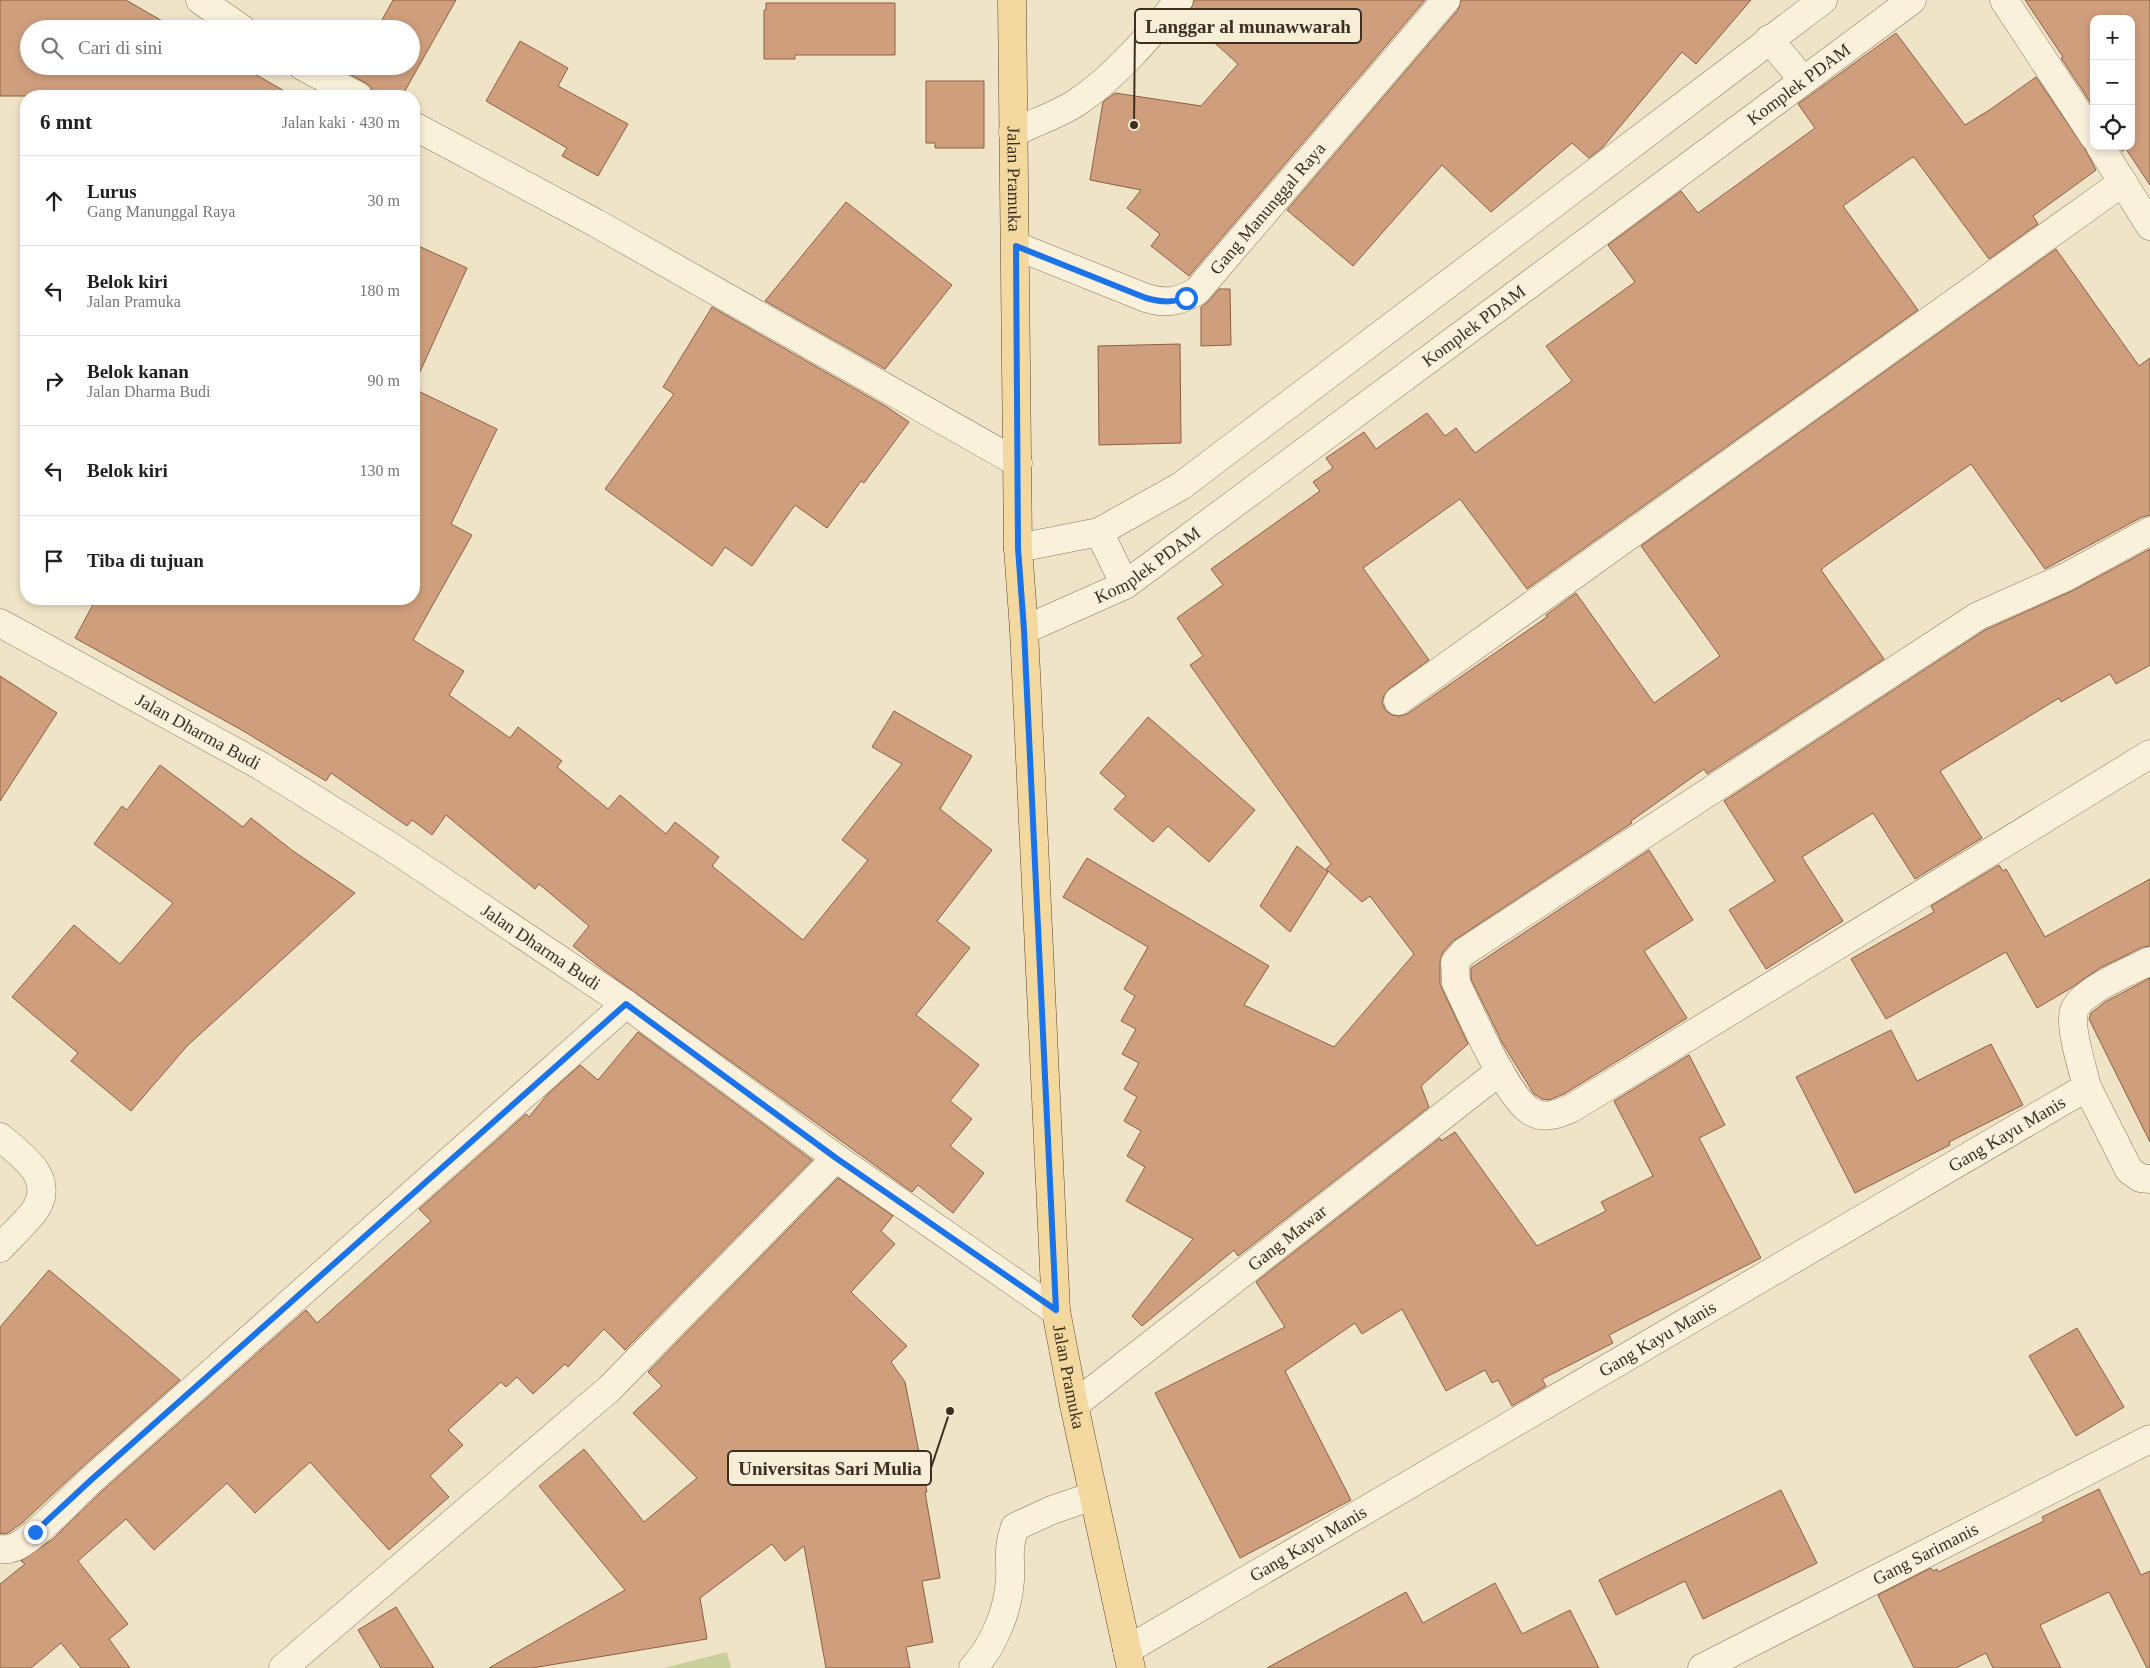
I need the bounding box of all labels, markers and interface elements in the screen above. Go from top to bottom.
callout: Langgar al munawwarah [1135,9,1361,43]
map controls [2090,15,2135,150]
button: + [2090,15,2135,60]
text: Langgar al munawwarah [1145,16,1351,37]
search box [20,20,420,75]
icon: search [38,34,66,62]
text: Cari di sini [78,37,162,58]
street label: Komplek PDAM [1743,39,1854,129]
button: − [2090,60,2135,105]
button: locate [2090,105,2135,150]
text: 6 mnt [40,110,92,134]
text: Jalan kaki · 430 m [282,114,400,131]
street label: Jalan Pramuka [1003,126,1025,232]
street label: Gang Manunggal Raya [1206,139,1329,278]
text: Lurus [87,181,137,202]
icon: ahead [40,187,68,215]
text: 30 m [368,192,400,209]
text: Gang Manunggal Raya [87,203,235,220]
text: Belok kiri [87,271,168,292]
icon: left [40,277,68,305]
street label: Komplek PDAM [1418,281,1529,371]
text: 180 m [360,282,400,299]
route start [1175,287,1198,310]
text: Jalan Pramuka [87,293,181,310]
text: Belok kanan [87,361,189,382]
icon: right [40,367,68,395]
text: 90 m [368,372,400,389]
text: Jalan Dharma Budi [87,383,211,400]
icon: left [40,457,68,485]
text: Belok kiri [87,460,168,481]
text: 130 m [360,462,400,479]
street label: Komplek PDAM [1091,523,1204,607]
icon: arrive [40,547,68,575]
text: Tiba di tujuan [87,550,204,571]
street label: Jalan Dharma Budi [132,689,264,774]
street label: Jalan Dharma Budi [478,900,604,994]
street label: Gang Kayu Manis [1945,1092,2069,1176]
street label: Gang Mawar [1244,1201,1331,1275]
street label: Gang Kayu Manis [1595,1297,1720,1381]
street label: Jalan Pramuka [1049,1323,1089,1431]
callout: Universitas Sari Mulia [728,1451,931,1485]
text: Universitas Sari Mulia [738,1458,922,1479]
street label: Gang Kayu Manis [1246,1502,1370,1586]
street label: Gang Sarimanis [1869,1519,1982,1589]
route end [24,1521,47,1544]

